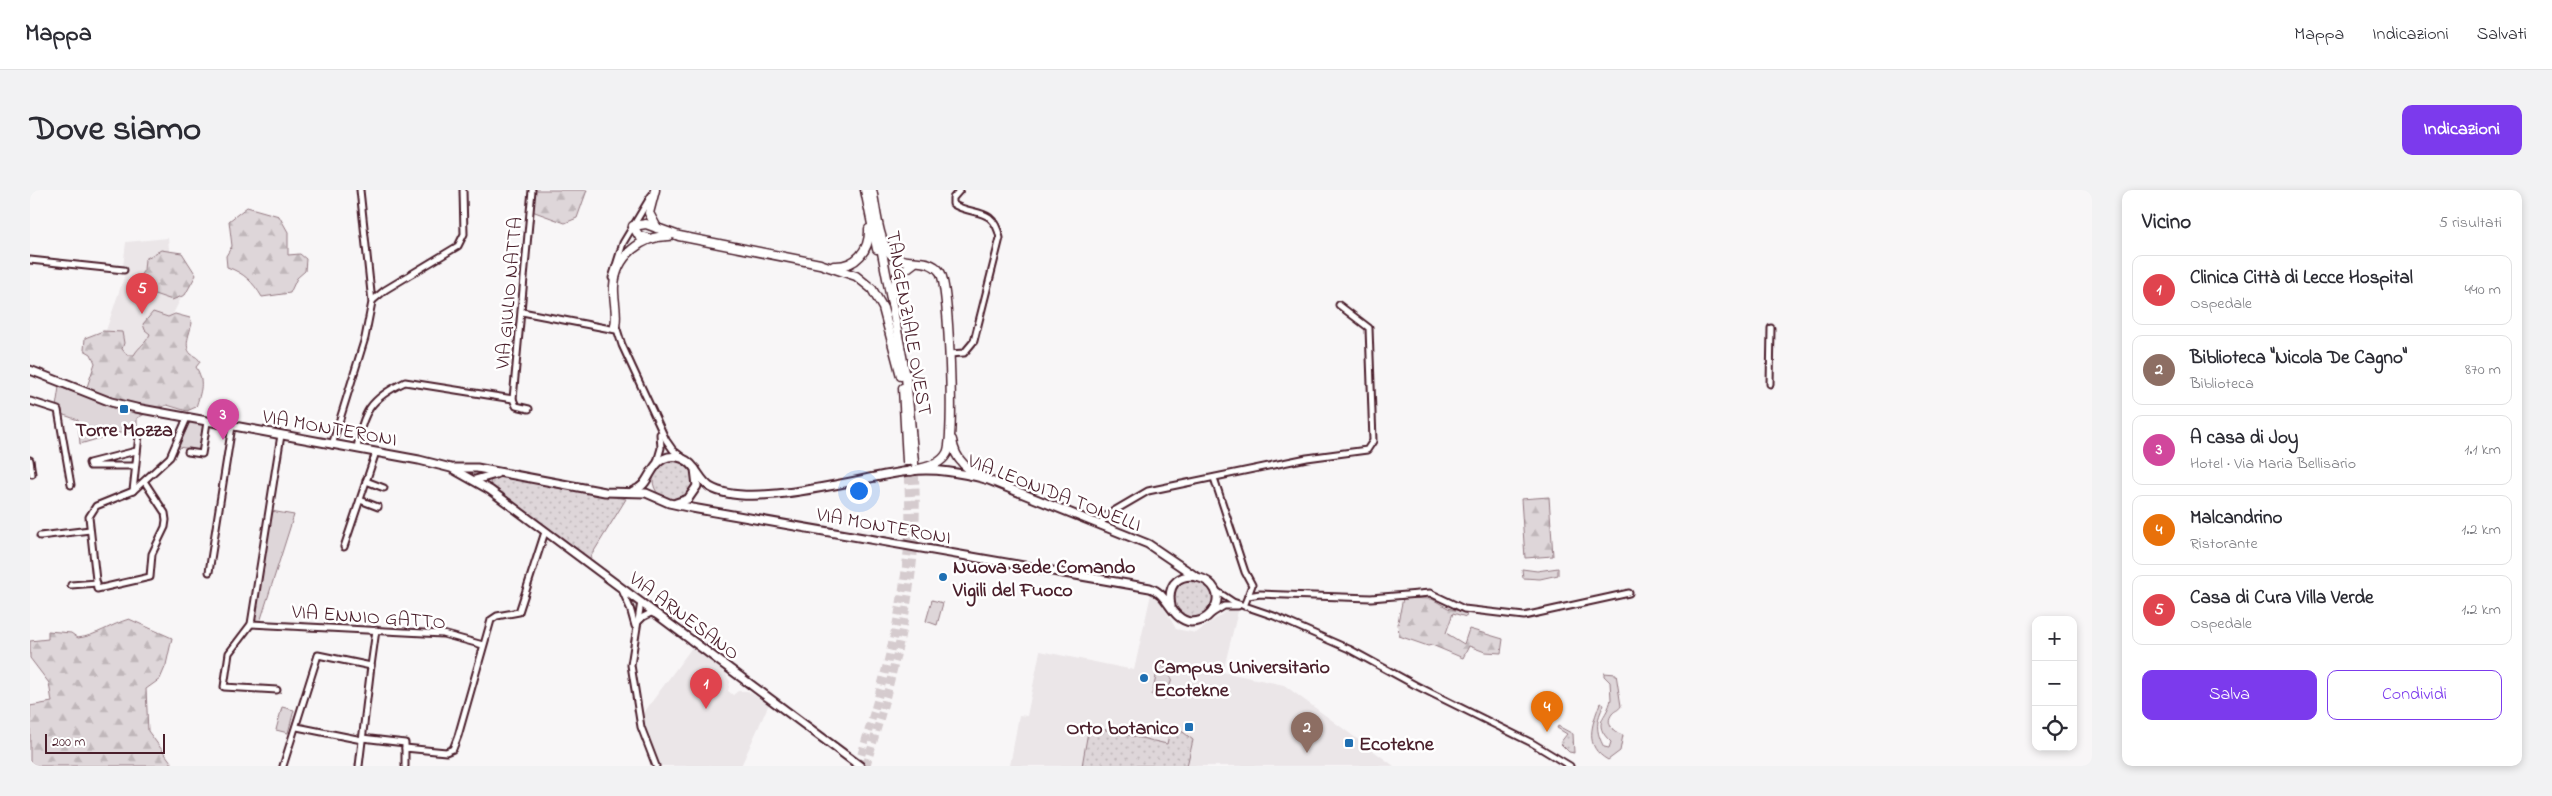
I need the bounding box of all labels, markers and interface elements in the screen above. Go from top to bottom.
text: Mappa [25,17,92,52]
text: Mappa [2294,22,2344,48]
text: Indicazioni [2372,22,2449,48]
text: Salvati [2477,22,2527,48]
text: Dove siamo [30,105,201,156]
button: Indicazioni [2402,105,2522,155]
text: Vicino [2142,208,2191,238]
text: 5 risultati [2439,211,2502,235]
street label: VIA GIULIO NATTA [489,216,532,371]
street label: TANGENZIALE OVEST [877,229,938,418]
text: Clinica Città di Lecce Hospital [2190,265,2413,292]
pin: 5 [126,273,158,314]
text: 1 [2156,278,2162,302]
text: 440 m [2464,278,2501,302]
text: Ospedale [2190,292,2252,316]
text: Biblioteca "Nicola De Cagno" [2190,345,2407,372]
text: 2 [2155,358,2163,382]
text: 870 m [2465,358,2501,382]
text: Biblioteca [2190,372,2254,396]
pin: 3 [207,399,239,440]
marker: Torre Mozza [118,403,130,415]
street label: VIA MONTERONI [259,403,399,456]
place label: Torre Mozza [75,417,173,446]
text: A casa di Joy [2190,425,2298,452]
text: 3 [2156,438,2162,462]
text: 1.1 km [2464,438,2501,462]
street label: VIA LEONIDA TONELLI [962,447,1145,541]
text: Hotel · Via Maria Bellisario [2190,452,2356,476]
your location [846,478,872,504]
street label: VIA MONTERONI [813,501,953,554]
text: Malcandrino [2190,505,2282,532]
text: 4 [2156,518,2162,542]
text: 1.2 km [2461,518,2501,542]
text: Ristorante [2190,532,2258,556]
place label: Nuova sede Comando Vigili del Fuoco [952,554,1135,607]
street label: VIA ARNESANO [621,565,745,668]
marker: Nuova sede Comando Vigili del Fuoco [937,571,949,583]
text: Casa di Cura Villa Verde [2190,585,2374,612]
text: 5 [2154,598,2164,622]
text: 1.2 km [2461,598,2501,622]
street label: VIA ENNIO GATTO [290,599,447,638]
text: Ospedale [2190,612,2252,636]
map controls [2032,616,2077,751]
button: + [2032,616,2077,661]
place label: Campus Universitario Ecotekne [1154,654,1330,706]
button: − [2032,661,2077,706]
pin: 1 [690,668,722,709]
button: Salva [2142,670,2317,720]
button: Condividi [2327,670,2502,720]
marker: Campus Universitario Ecotekne [1138,672,1150,684]
pin: 4 [1531,691,1563,732]
button: locate [2032,706,2077,751]
pin: 2 [1291,712,1323,753]
place label: Orto botanico [1066,715,1179,744]
marker: Orto botanico [1183,721,1195,733]
scale bar [45,731,165,754]
place label: Ecotekne [1359,731,1435,760]
text: 200 m [52,732,85,753]
marker: Ecotekne [1343,737,1355,749]

